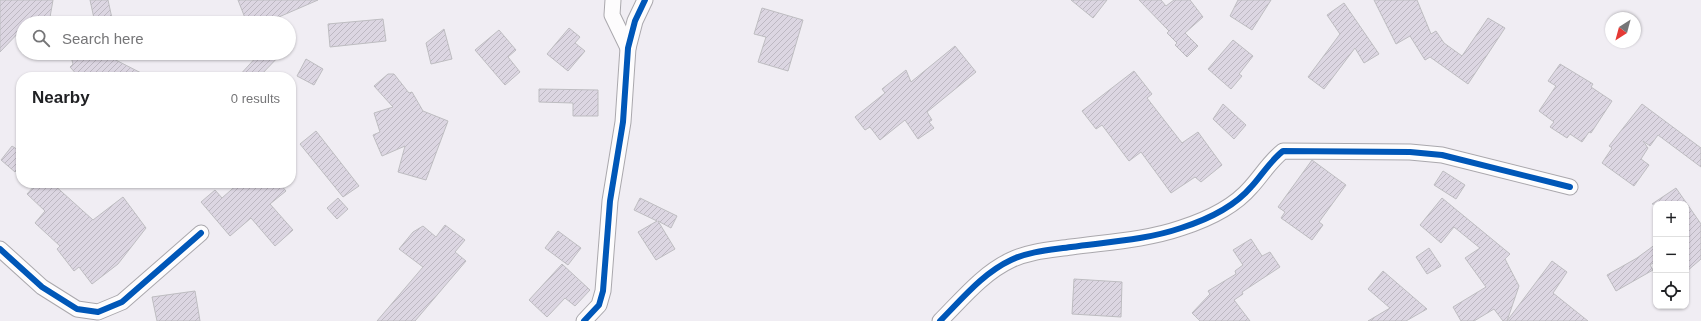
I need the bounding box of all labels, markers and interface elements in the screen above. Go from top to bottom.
north arrow [1605,12,1641,48]
search box [16,16,296,60]
icon: search [30,27,52,49]
text: Search here [62,30,144,47]
text: Nearby [32,88,90,107]
text: 0 results [231,91,280,106]
map controls [1653,201,1689,309]
button: + [1653,201,1689,237]
button: − [1653,237,1689,273]
button: locate [1653,273,1689,309]

